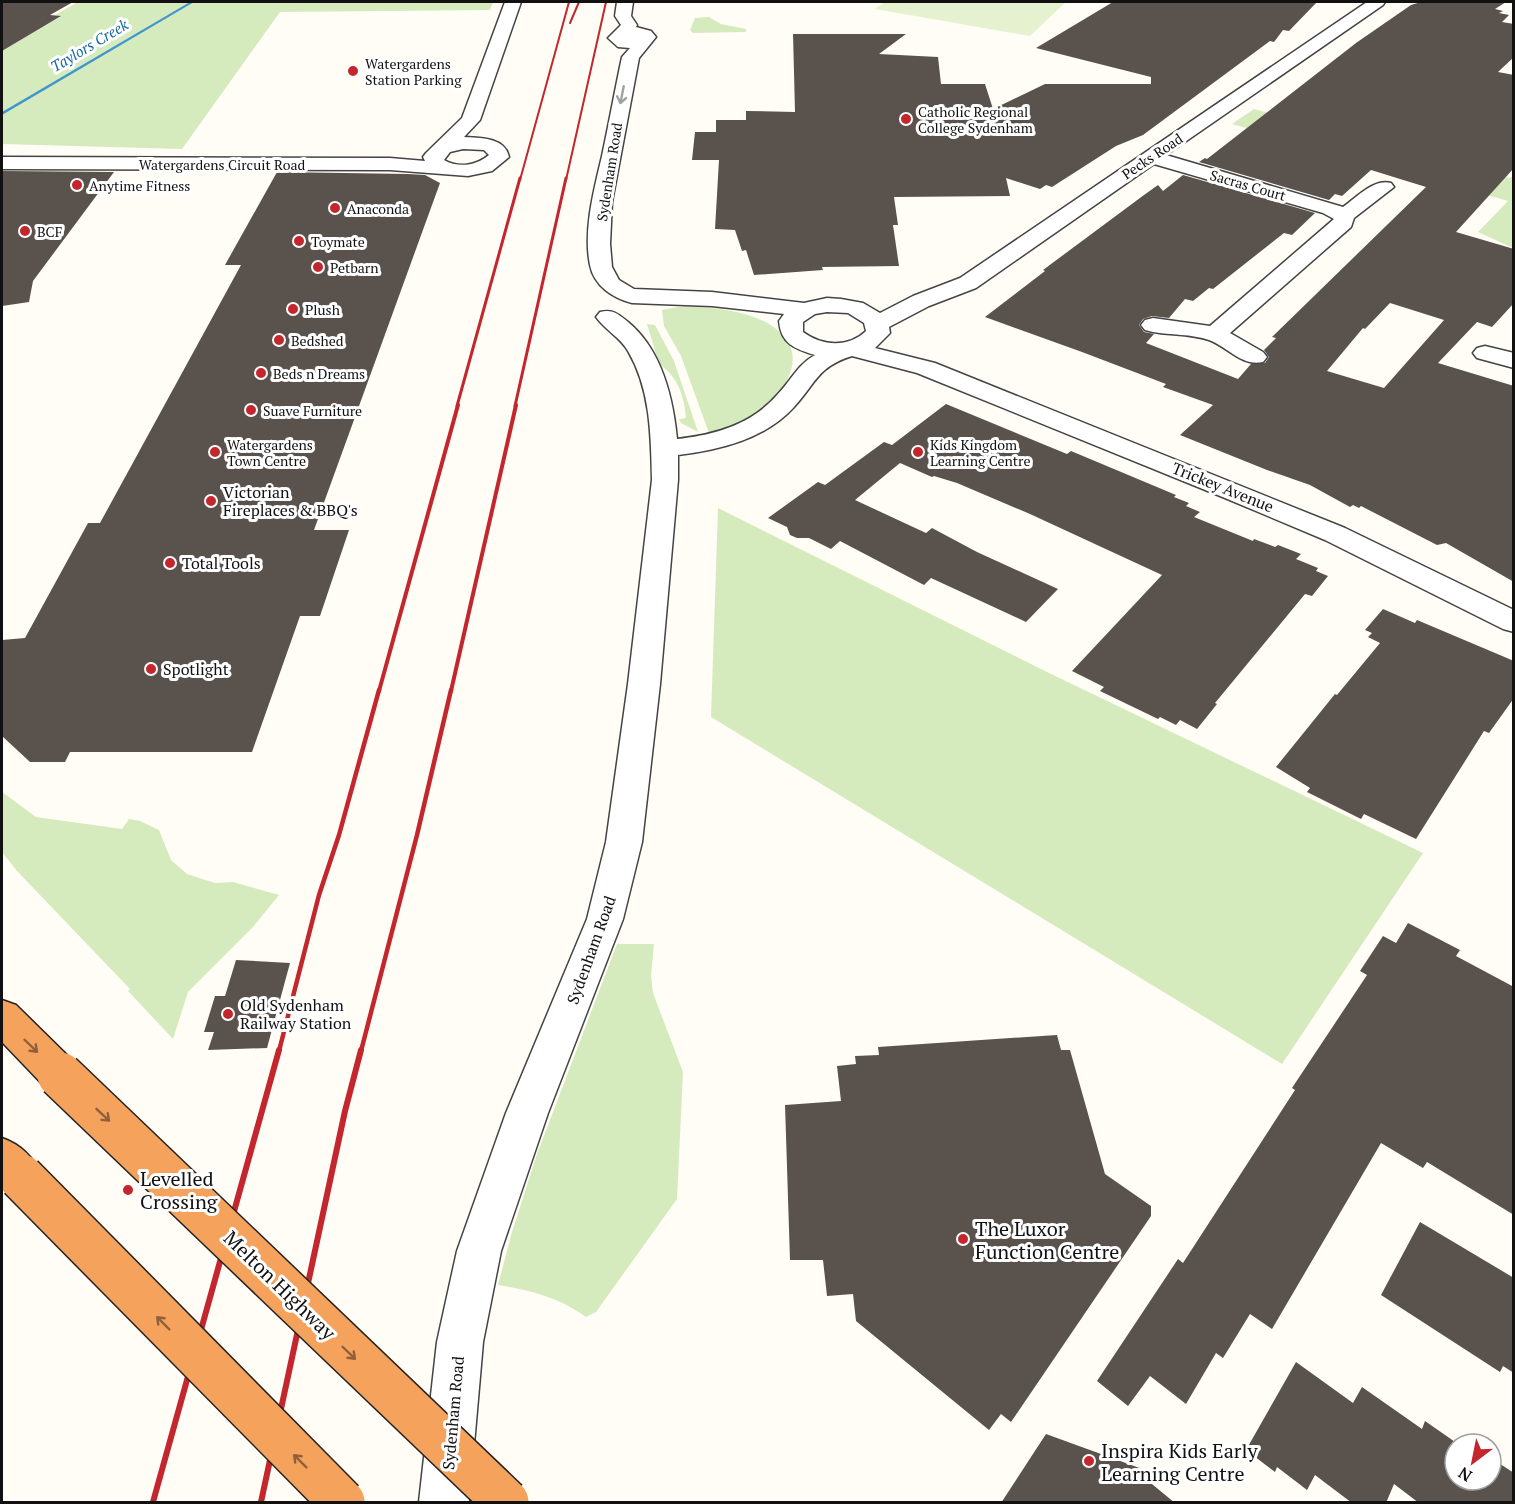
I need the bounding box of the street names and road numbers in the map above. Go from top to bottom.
street label: Sydenham Road [592,121,626,223]
street label: Pecks Road [1118,129,1186,183]
street label: Watergardens Circuit Road [139,155,305,174]
street label: Sacras Court [1208,165,1289,205]
street label: Trickey Avenue [1169,457,1277,517]
street label: Sydenham Road [561,893,621,1007]
street label: Melton Highway [218,1224,343,1346]
street label: Sydenham Road [437,1355,469,1471]

